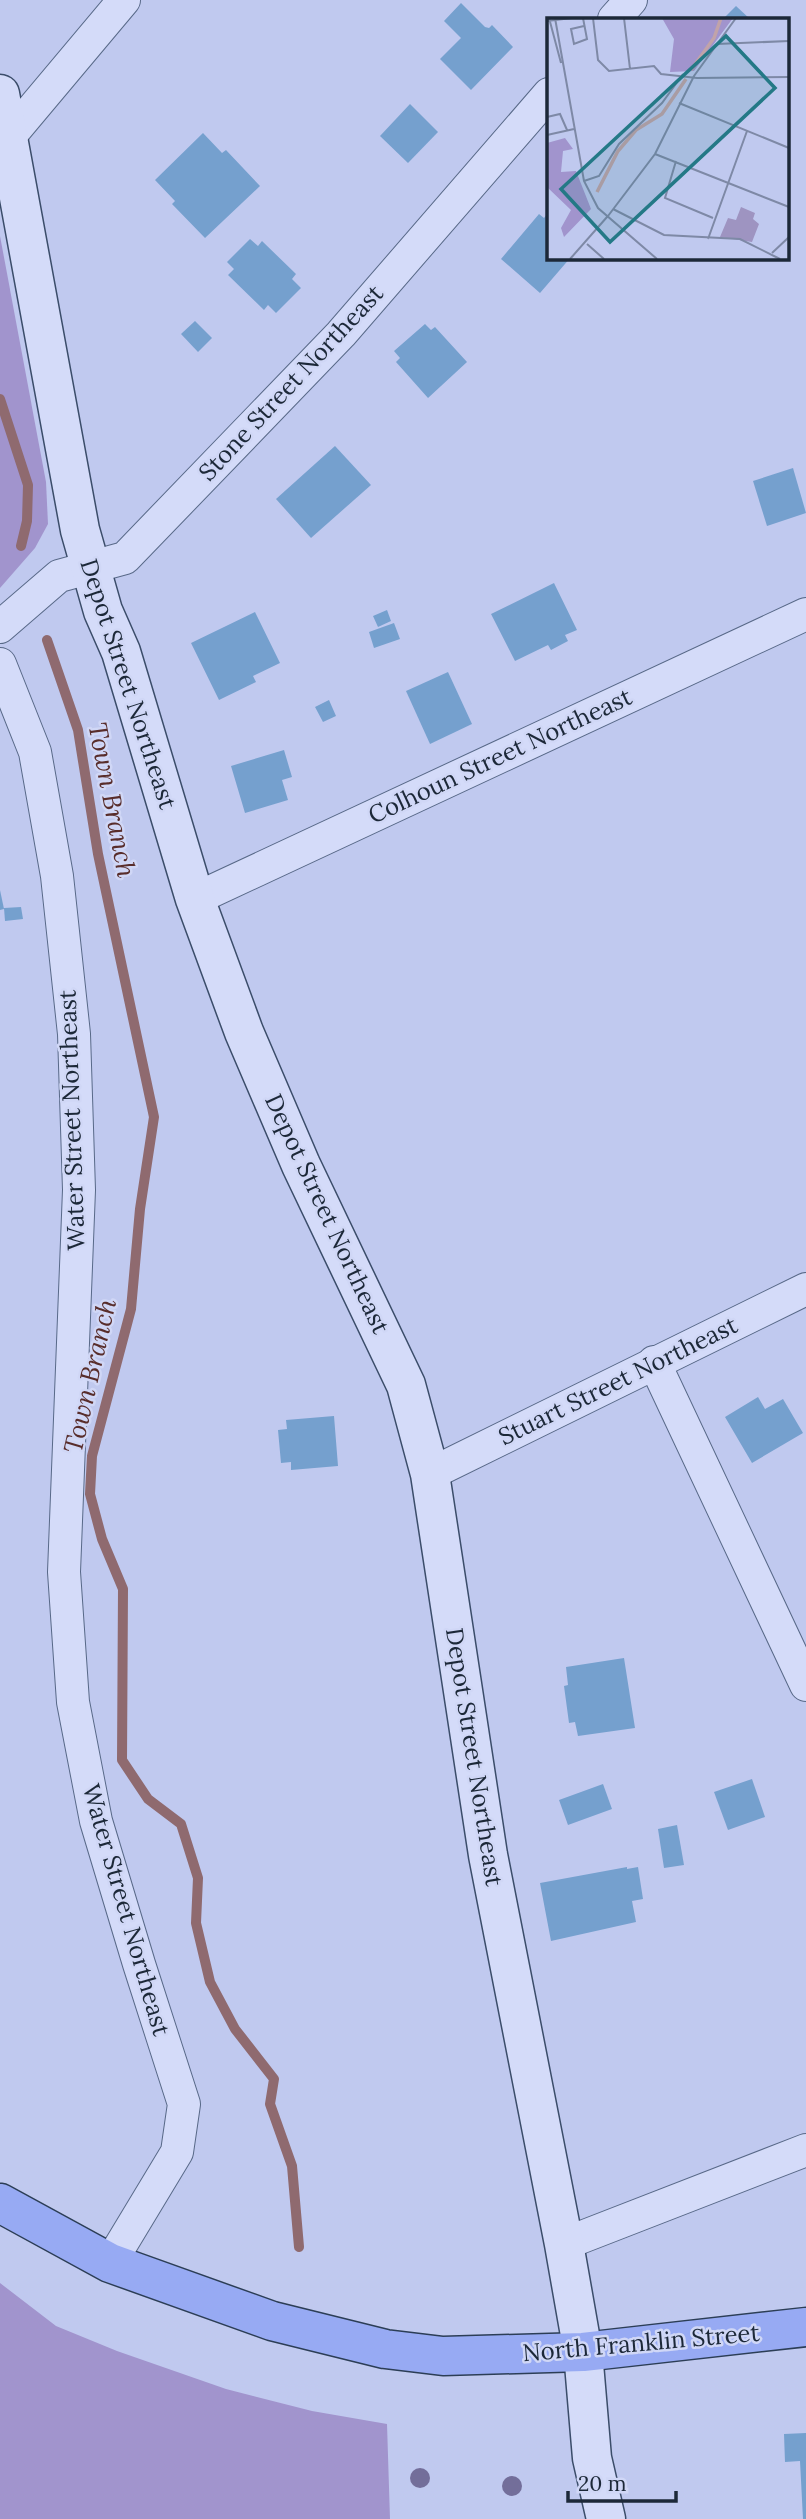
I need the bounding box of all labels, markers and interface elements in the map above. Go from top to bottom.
inset map [547,18,788,259]
street label: Stone Street Northeast [192,278,390,487]
street label: Depot Street Northeast [73,555,184,814]
street label: Colhoun Street Northeast [363,680,637,830]
water label: Town Branch [81,720,144,880]
street label: Water Street Northeast [51,989,92,1251]
street label: Depot Street Northeast [258,1089,397,1339]
water label: Town Branch [56,1295,123,1456]
street label: Stuart Street Northeast [493,1309,743,1452]
street label: Depot Street Northeast [439,1625,510,1889]
street label: Water Street Northeast [76,1780,177,2040]
street label: North Franklin Street [521,2317,761,2368]
scale bar [568,2460,676,2504]
text: 20 m [578,2470,627,2497]

